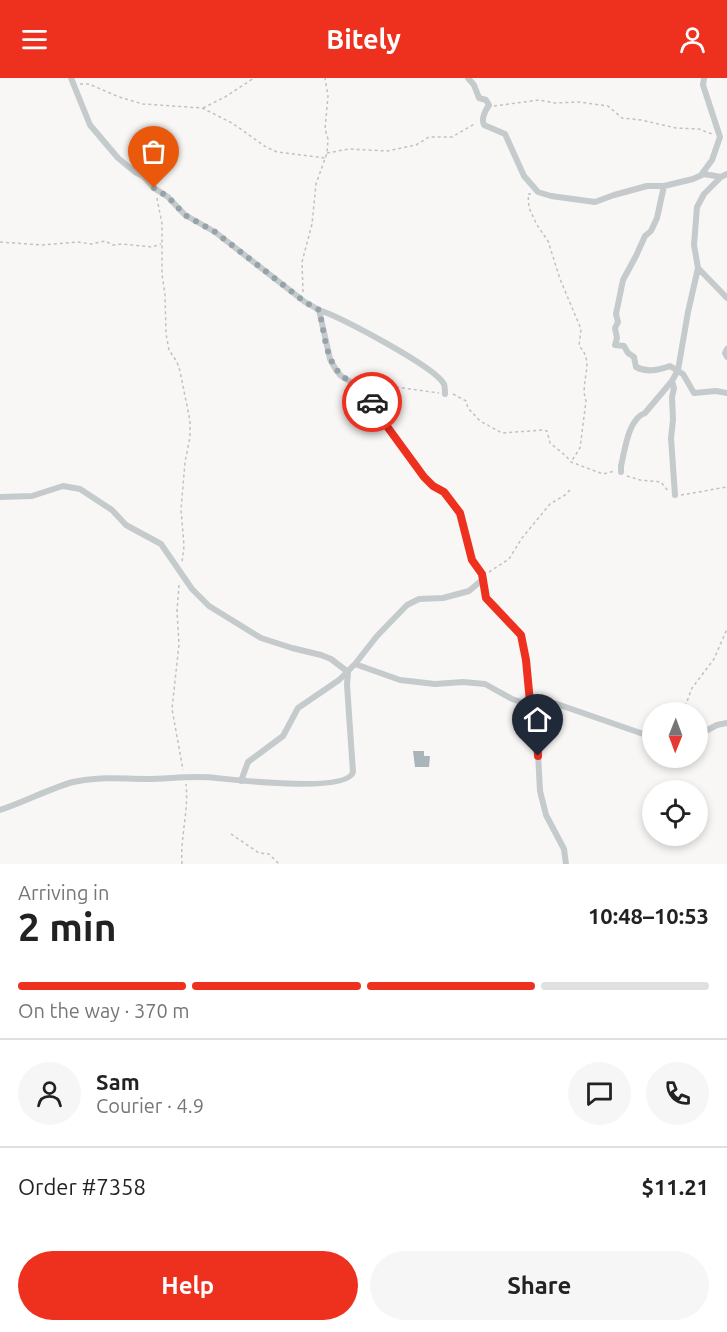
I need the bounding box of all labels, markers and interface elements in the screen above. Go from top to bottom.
icon: menu [18,23,51,56]
icon: person [676,23,709,56]
text: Bitely [326,24,401,54]
pin [128,126,179,188]
icon: bag [137,135,170,168]
courier [342,372,402,432]
icon: car [356,386,389,419]
pin [512,694,563,756]
north arrow [642,702,708,768]
map controls [642,702,708,846]
icon: home [521,703,554,736]
button: locate [642,780,708,846]
text: Arriving in [18,881,109,904]
text: 10:48–10:53 [588,903,709,928]
text: 2 min [18,905,117,948]
text: On the way · 370 m [18,999,190,1022]
button: person [18,1062,81,1125]
button: chat [568,1062,631,1125]
button: phone [646,1062,709,1125]
text: Sam [96,1069,140,1094]
text: Courier · 4.9 [96,1094,204,1117]
text: Order #7358 [18,1174,146,1199]
text: $11.21 [642,1174,709,1199]
button: Help [18,1251,358,1320]
button: Share [370,1251,709,1320]

